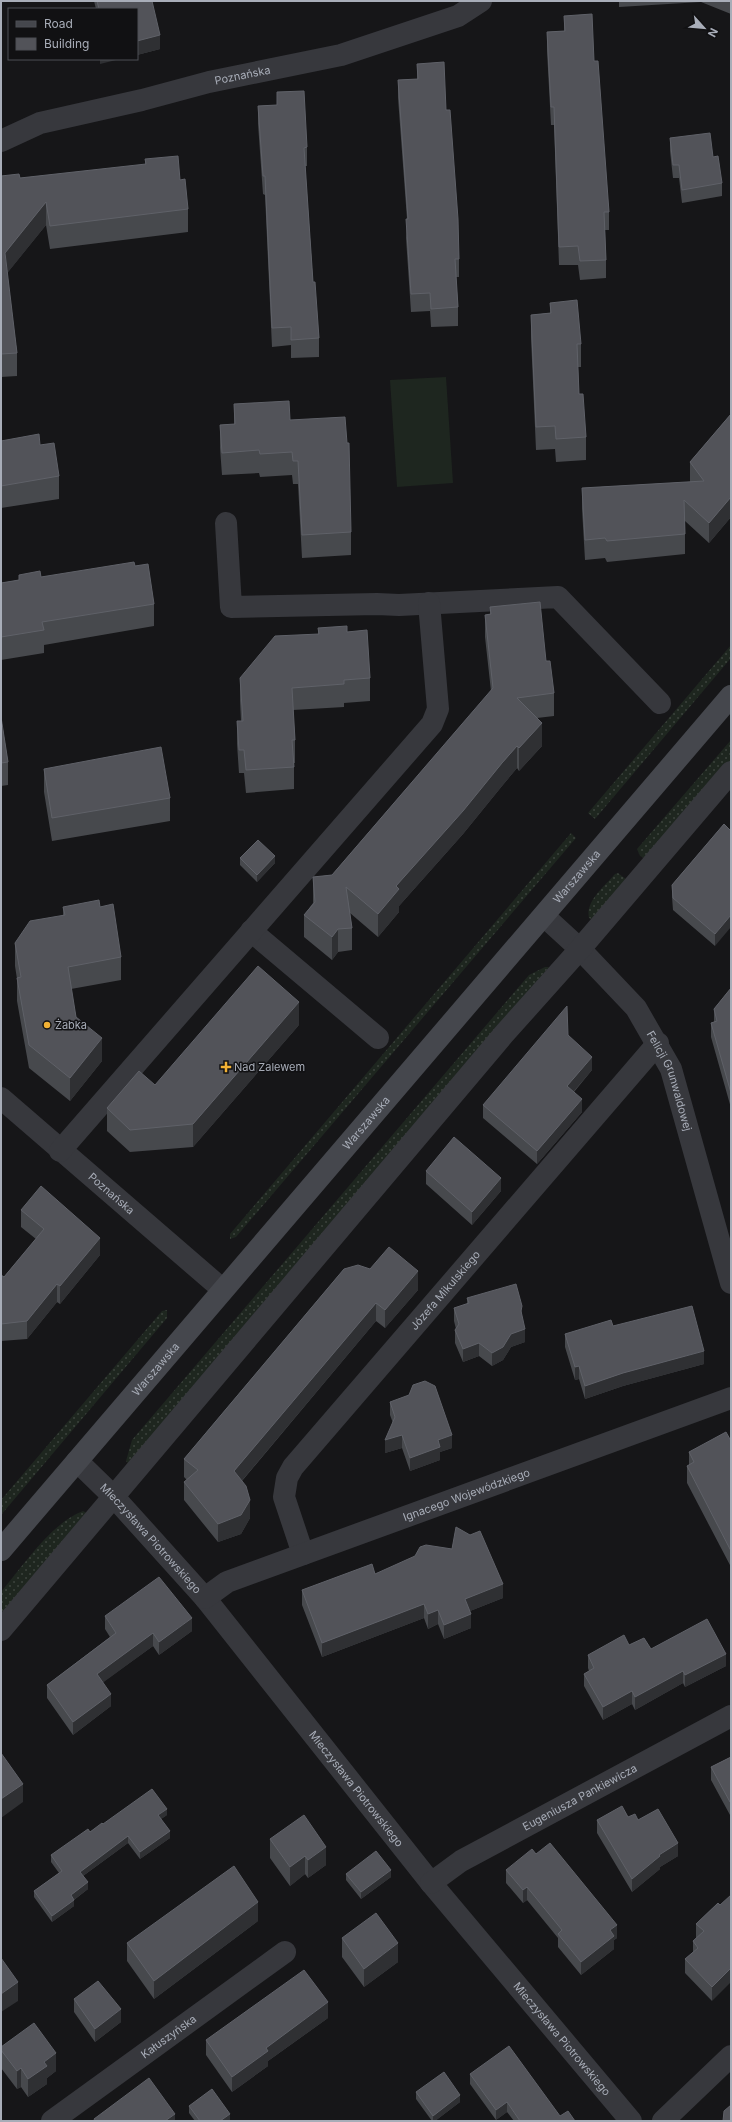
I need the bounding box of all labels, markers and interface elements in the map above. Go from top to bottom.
legend [8,8,138,60]
north arrow [684,8,724,48]
text: Road [44,16,73,31]
text: N [705,26,721,39]
text: Building [44,36,89,51]
street label: Poznańska [213,63,272,88]
street label: Warszawska [550,847,603,906]
place label: Żabka [55,1018,87,1032]
marker: Żabka [42,1020,52,1030]
street label: Felicji Grunwaldowej [644,1028,695,1132]
place label: Nad Zalewem [234,1060,305,1074]
marker: Nad Zalewem [221,1062,231,1072]
street label: Warszawska [339,1093,393,1152]
street label: Poznańska [85,1170,137,1217]
street label: Józefa Mikulskiego [407,1247,483,1333]
street label: Warszawska [129,1340,182,1399]
street label: Ignacego Wojewódzkiego [401,1465,532,1524]
street label: Mieczysława Piotrowskiego [97,1480,205,1597]
street label: Mieczysława Piotrowskiego [306,1728,407,1850]
street label: Eugeniusza Pankiewicza [520,1761,639,1834]
street label: Mieczysława Piotrowskiego [510,1979,614,2099]
street label: Kałuszyńska [138,2012,199,2061]

